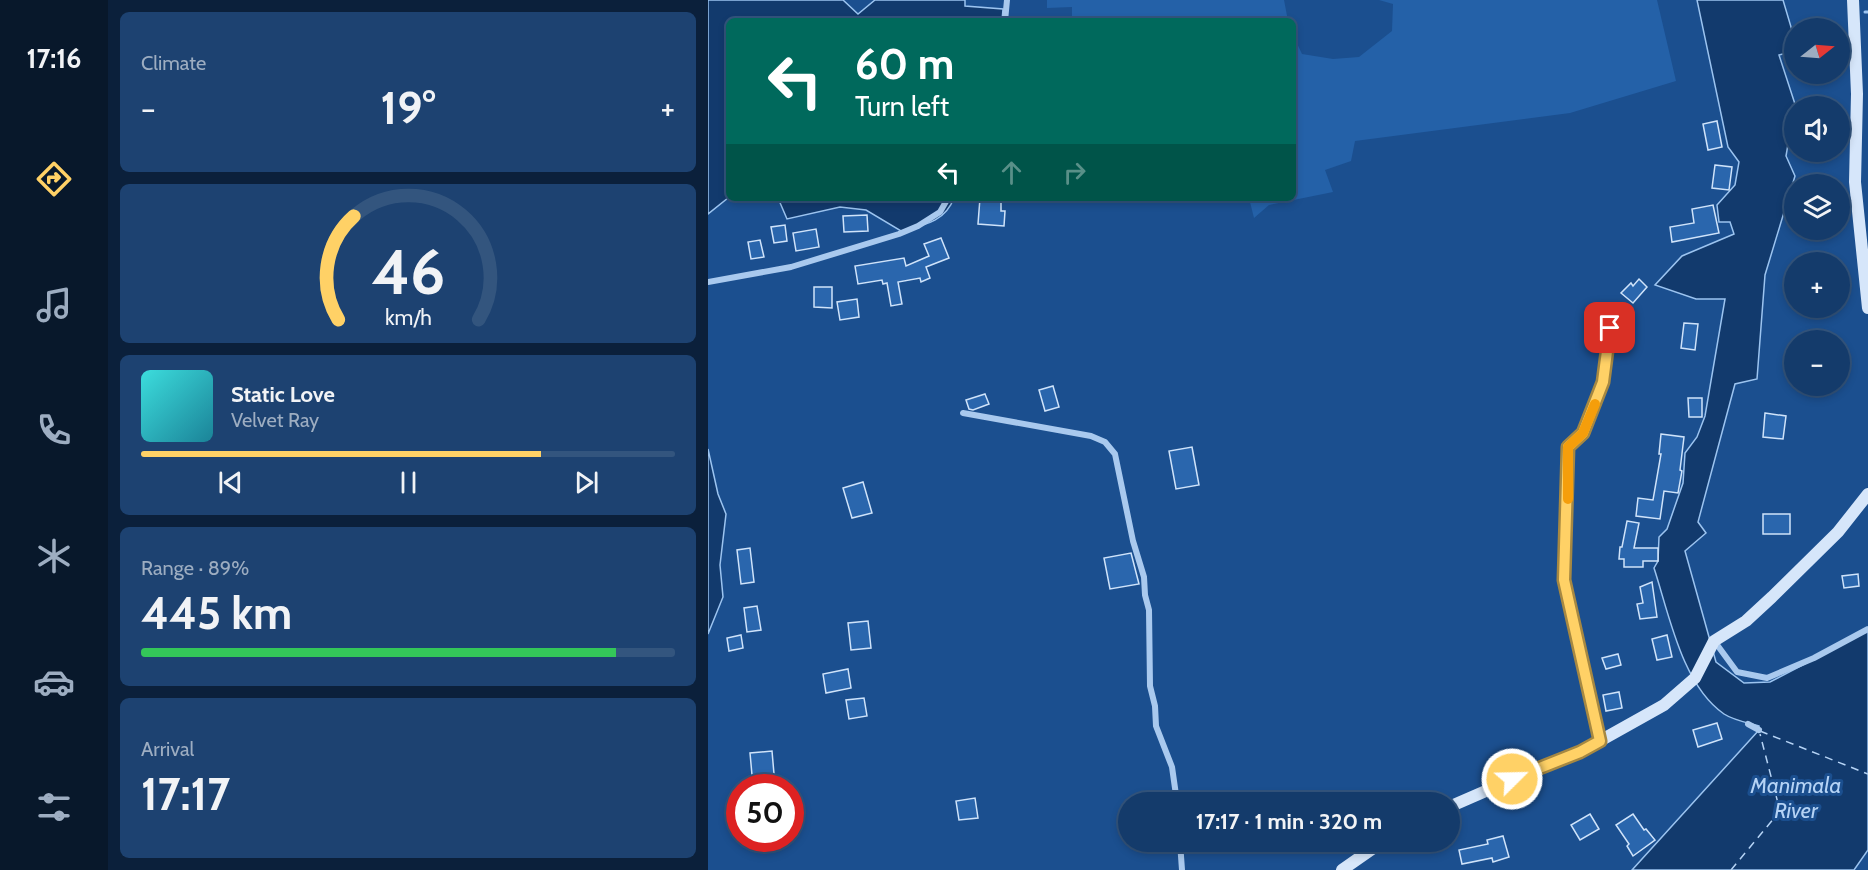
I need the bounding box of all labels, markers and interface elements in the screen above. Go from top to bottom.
north arrow [1784,18,1850,84]
map controls [1784,18,1850,396]
text: 60 m [855,38,954,90]
text: 17:16 [27,42,81,75]
icon: left [756,42,834,120]
text: Climate [141,51,206,75]
text: 19° [381,81,435,135]
text: − [141,88,156,128]
text: + [660,88,675,128]
text: Turn left [855,90,949,123]
button: sound [1784,96,1850,162]
icon: left [932,156,965,189]
icon: ahead [995,156,1028,189]
icon: right [1058,156,1091,189]
icon: directions [33,158,75,200]
button: layers [1784,174,1850,240]
text: 46 [371,235,445,311]
button: + [1784,252,1850,318]
icon: music [33,284,75,326]
pin [1584,302,1635,353]
text: km/h [385,305,431,331]
icon: arrive [1593,311,1626,344]
button: − [1784,330,1850,396]
text: Static Love [231,381,335,408]
text: Velvet Ray [231,408,319,432]
icon: phone [33,409,75,451]
icon: previous [214,466,247,499]
icon: pause [392,466,425,499]
icon: next [570,466,603,499]
icon: climate [33,535,75,577]
text: Range · 89% [141,556,249,580]
text: 445 km [141,586,292,640]
icon: car [33,661,75,703]
text: Arrival [141,737,194,761]
position arrow [1480,747,1544,811]
text: 17:17 [141,767,230,821]
water label: Manimala River [1750,772,1841,824]
speed limit sign: 50 [726,774,804,852]
icon: filters [33,786,75,828]
text: 17:17 · 1 min · 320 m [1196,808,1382,835]

